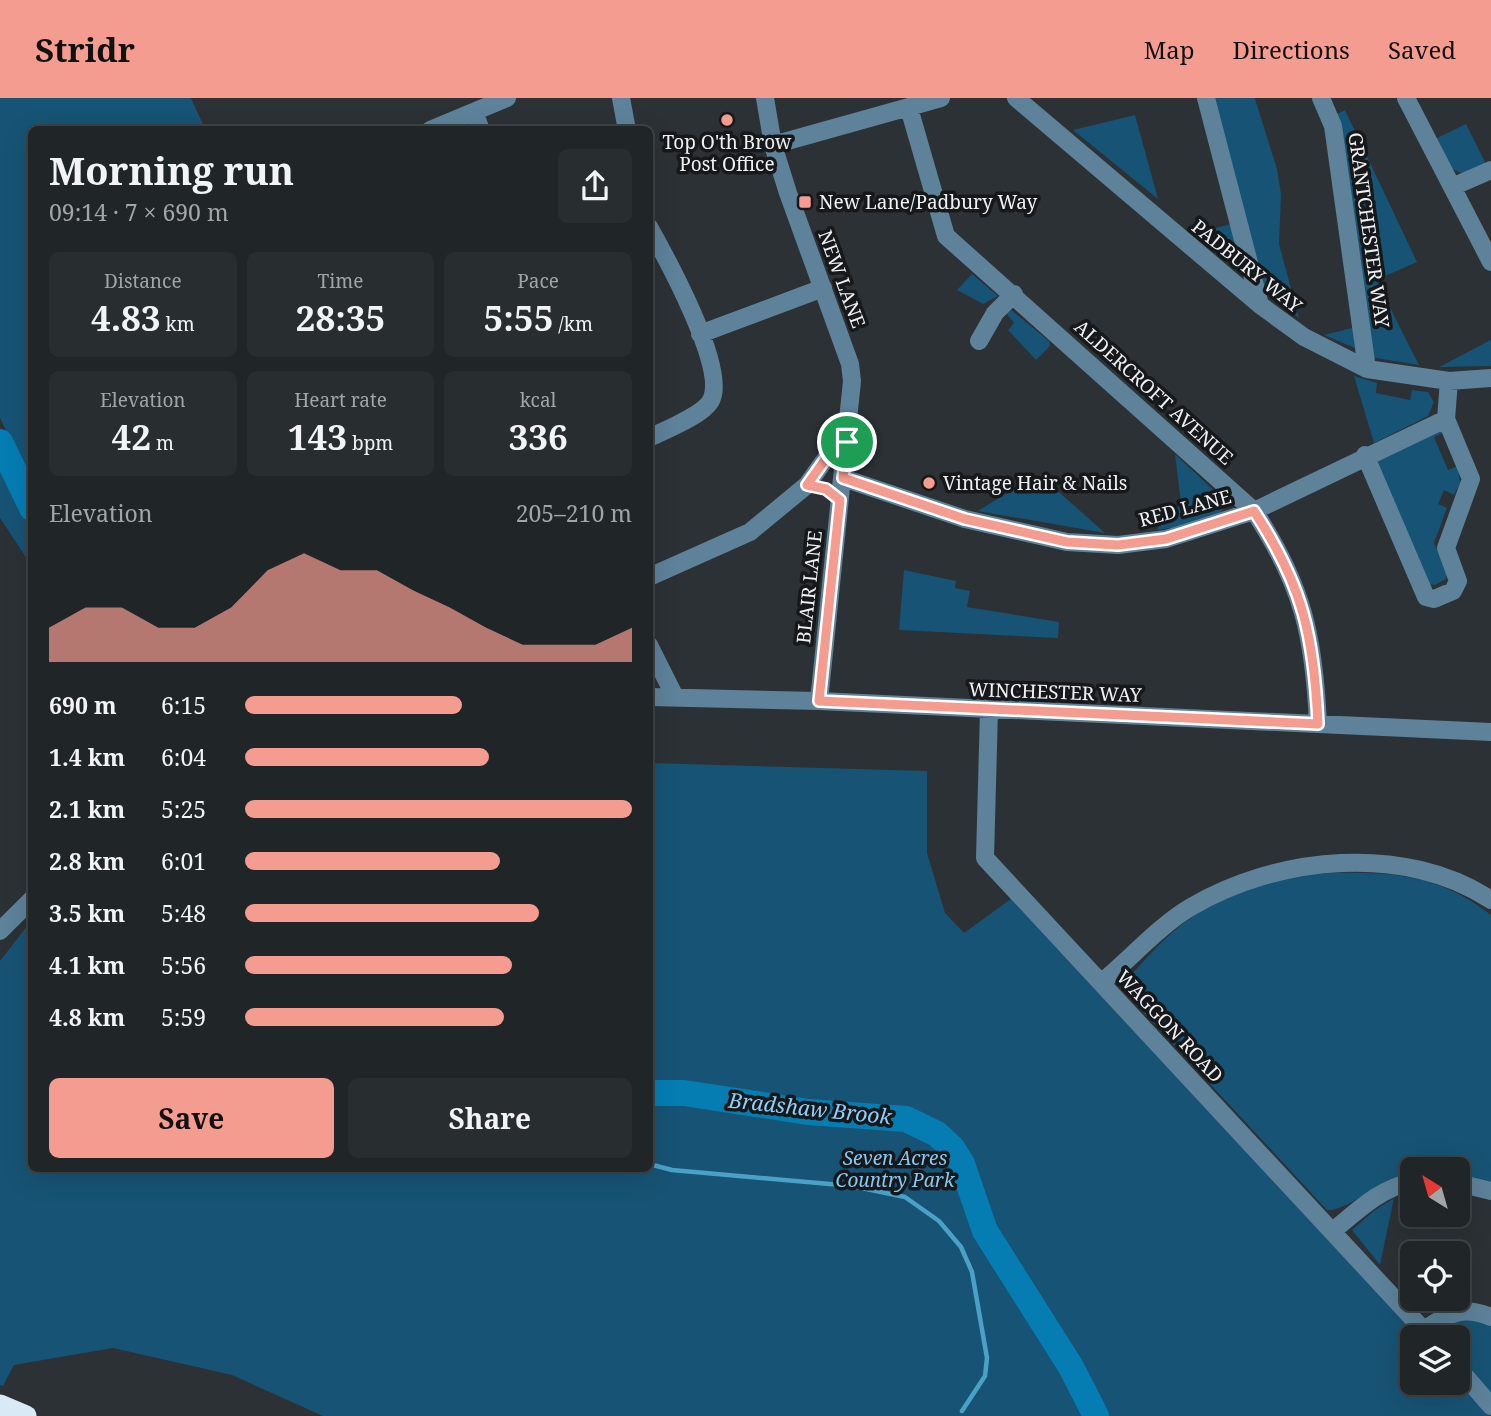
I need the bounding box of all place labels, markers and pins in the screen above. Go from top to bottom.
marker: Top O'th Brow Post Office [719,112,735,128]
place label: Top O'th Brow Post Office [663,129,792,177]
place label: New Lane/Padbury Way [819,189,1037,215]
marker: New Lane/Padbury Way [797,194,813,210]
pin [817,412,877,472]
place label: Vintage Hair & Nails [943,470,1127,496]
marker: Vintage Hair & Nails [921,475,937,491]

